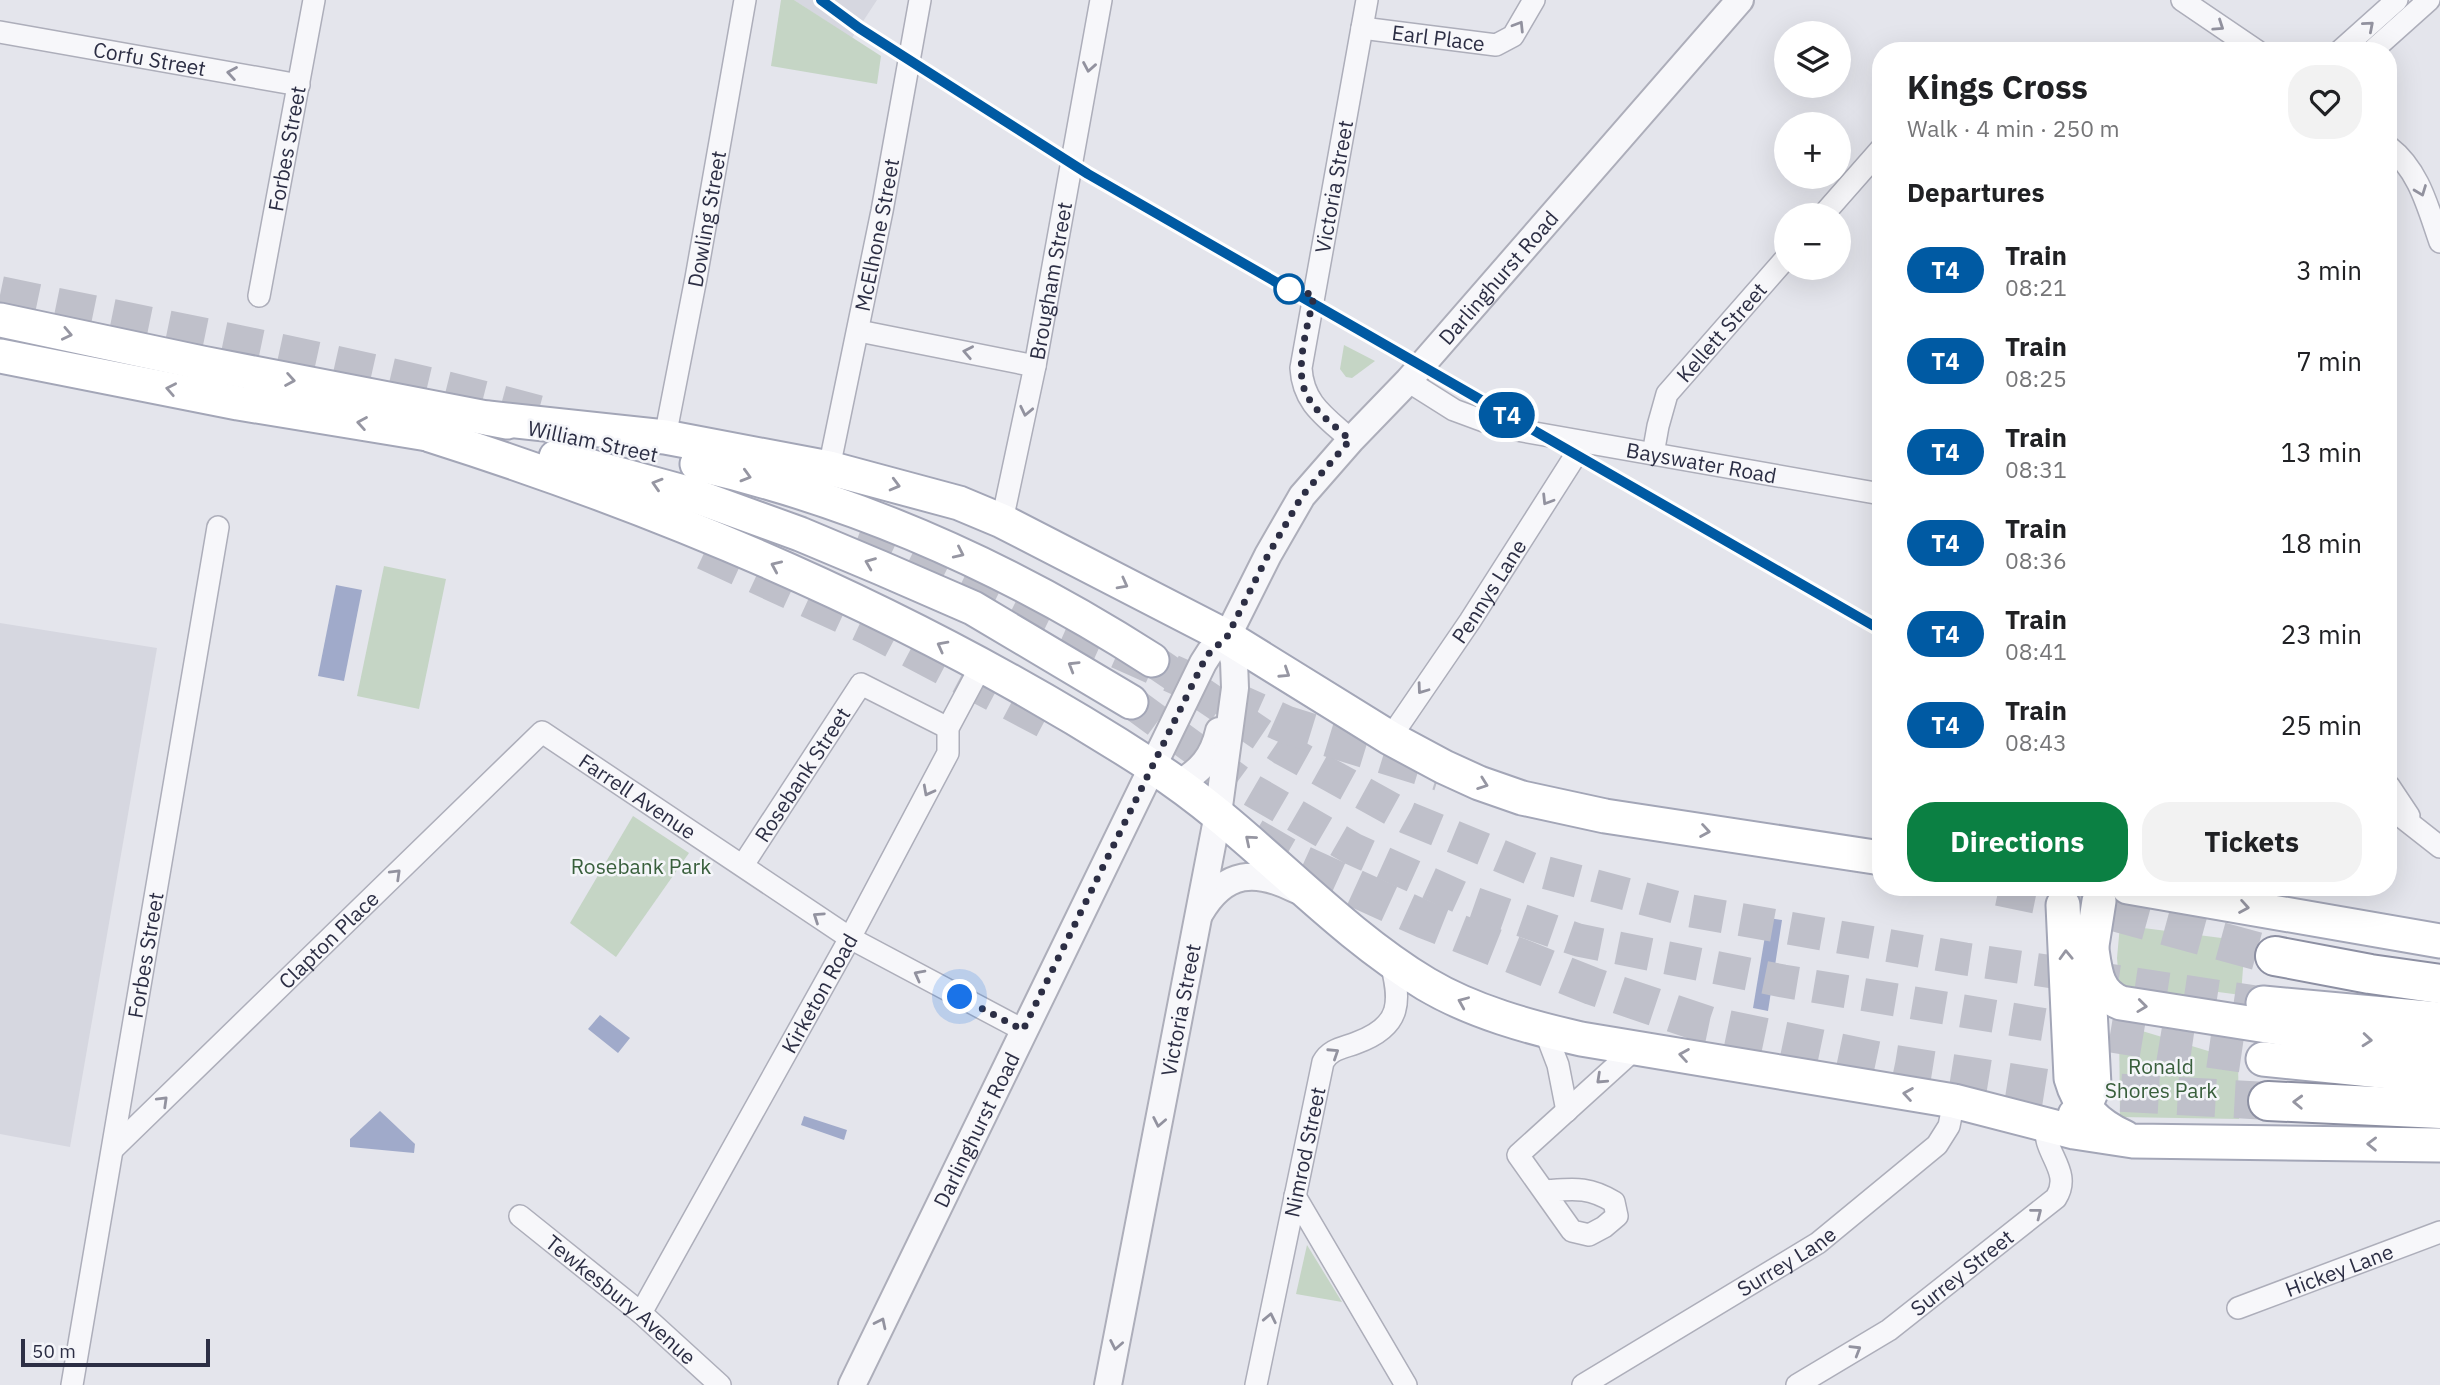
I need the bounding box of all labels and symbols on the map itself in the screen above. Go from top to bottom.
street label: Earl Place [1390,18,1487,57]
one-way arrow [2212,18,2225,31]
one-way arrow [1511,21,1524,34]
one-way arrow [2361,22,2374,34]
street label: Corfu Street [91,35,208,82]
one-way arrow [1082,61,1097,73]
one-way arrow [226,66,238,81]
street label: Forbes Street [261,83,312,214]
street label: Victoria Street [1308,118,1359,255]
street label: Dowling Street [680,148,732,290]
street label: McElhone Street [848,156,905,314]
one-way arrow [2413,184,2427,196]
street label: Brougham Street [1022,200,1078,362]
street label: Darlinghurst Road [1432,204,1564,351]
unlabelled marker [1274,274,1304,304]
street label: Kellett Street [1670,276,1773,388]
one-way arrow [61,326,73,341]
one-way arrow [962,346,974,361]
one-way arrow [284,372,295,387]
one-way arrow [165,383,177,398]
line badge: T4 [1476,392,1538,438]
one-way arrow [1020,405,1035,417]
street label: William Street [525,414,661,468]
one-way arrow [356,416,368,431]
street label: Bayswater Road [1624,435,1779,489]
one-way arrow [739,468,751,483]
one-way arrow [889,477,901,491]
one-way arrow [651,478,663,492]
one-way arrow [1542,492,1555,505]
street label: Pennys Lane [1445,534,1533,649]
one-way arrow [952,545,964,559]
one-way arrow [865,557,878,571]
one-way arrow [771,560,783,574]
one-way arrow [1116,575,1129,589]
one-way arrow [937,641,949,655]
one-way arrow [1067,661,1080,674]
one-way arrow [1277,665,1290,678]
one-way arrow [1417,681,1430,694]
street label: Rosebank Street [748,702,856,847]
street label: Farrell Avenue [574,747,702,845]
one-way arrow [1476,776,1488,790]
one-way arrow [923,784,936,797]
one-way arrow [1699,824,1711,839]
one-way arrow [1245,836,1257,849]
park label: Rosebank Park [571,852,711,880]
one-way arrow [388,869,401,882]
street label: Clapton Place [272,884,385,995]
street label: Forbes Street [121,890,170,1020]
one-way arrow [2238,899,2250,914]
one-way arrow [813,912,826,925]
street label: Kirketon Road [775,928,864,1058]
street label: Victoria Street [1154,941,1207,1079]
one-way arrow [2058,950,2073,961]
one-way arrow [914,970,927,983]
your location [942,979,977,1014]
one-way arrow [1458,996,1471,1010]
one-way arrow [2137,998,2148,1013]
one-way arrow [2362,1032,2373,1047]
street label: Darlinghurst Road [927,1047,1026,1212]
one-way arrow [1678,1048,1690,1063]
one-way arrow [1326,1049,1339,1062]
park label: Ronald Shores Park [2105,1052,2217,1104]
one-way arrow [1596,1071,1609,1083]
street label: Nimrod Street [1277,1084,1332,1220]
one-way arrow [1902,1087,1914,1102]
one-way arrow [2293,1094,2304,1109]
one-way arrow [154,1096,167,1109]
one-way arrow [1152,1116,1167,1128]
one-way arrow [2366,1136,2377,1152]
one-way arrow [2029,1209,2042,1221]
street label: Surrey Lane [1732,1220,1842,1303]
street label: Surrey Street [1904,1223,2019,1322]
street label: Tewkesbury Avenue [540,1228,702,1371]
street label: Hickey Lane [2281,1237,2397,1303]
one-way arrow [1261,1312,1276,1324]
one-way arrow [873,1318,887,1330]
scale bar [21,1336,210,1368]
one-way arrow [1109,1339,1124,1351]
one-way arrow [1848,1345,1861,1358]

